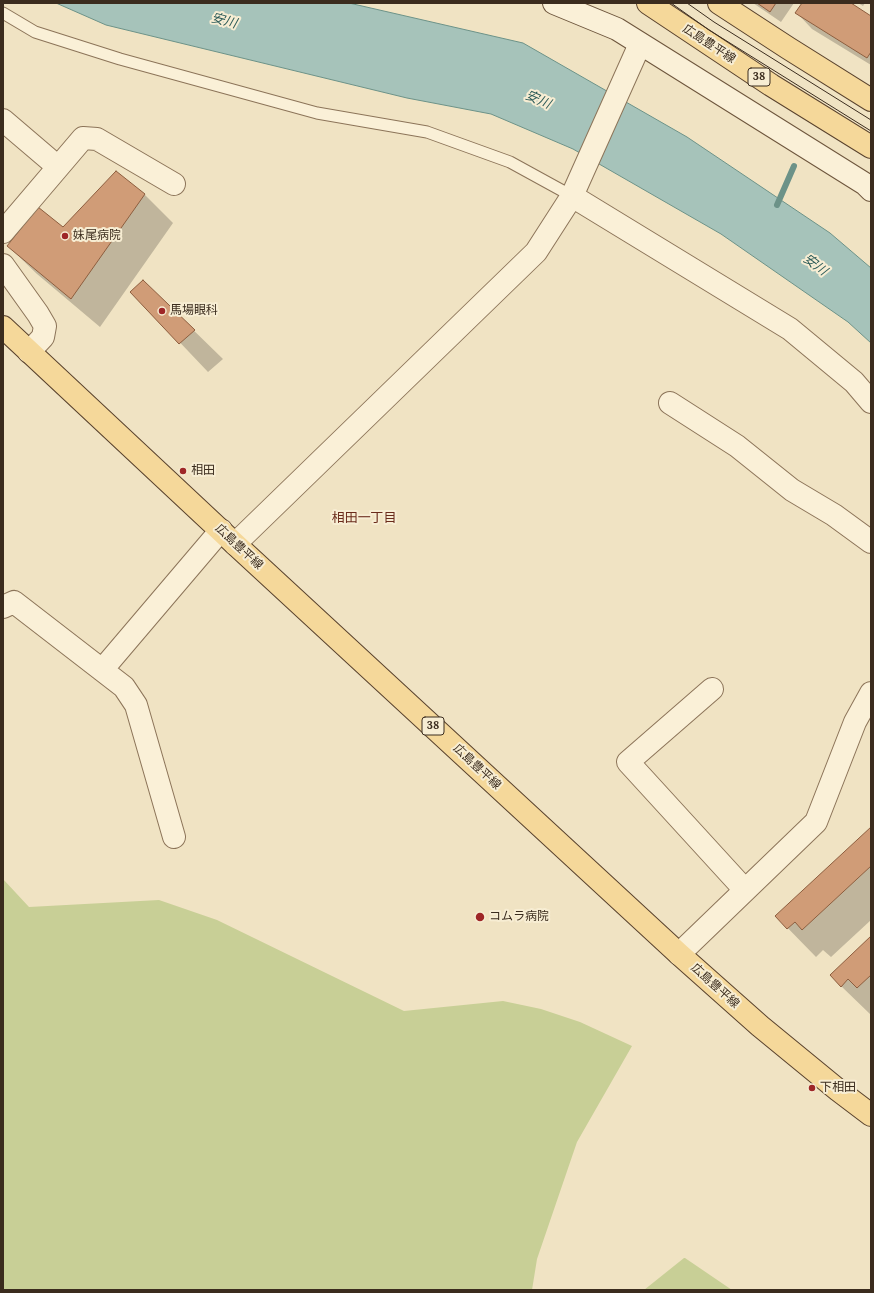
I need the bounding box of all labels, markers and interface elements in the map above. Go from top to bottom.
water label: 安川 [209,10,239,32]
street label: 広島豊平線 [680,22,738,66]
road number: 38 [748,68,770,86]
water label: 安川 [523,88,553,112]
place label: 妹尾病院 [73,229,121,243]
marker: 妹尾病院 [60,231,70,241]
water label: 安川 [800,251,830,279]
place label: 馬場眼科 [170,304,218,318]
marker: 馬場眼科 [157,306,167,316]
place label: 相田 [191,464,215,478]
marker: 相田 [178,466,188,476]
district label: 相田一丁目 [332,510,396,526]
street label: 広島豊平線 [212,521,266,573]
road number: 38 [422,717,444,735]
street label: 広島豊平線 [450,741,504,793]
place label: コムラ病院 [489,910,549,924]
marker: コムラ病院 [474,911,486,923]
street label: 広島豊平線 [688,961,742,1011]
place label: 下相田 [820,1081,856,1095]
marker: 下相田 [807,1083,817,1093]

